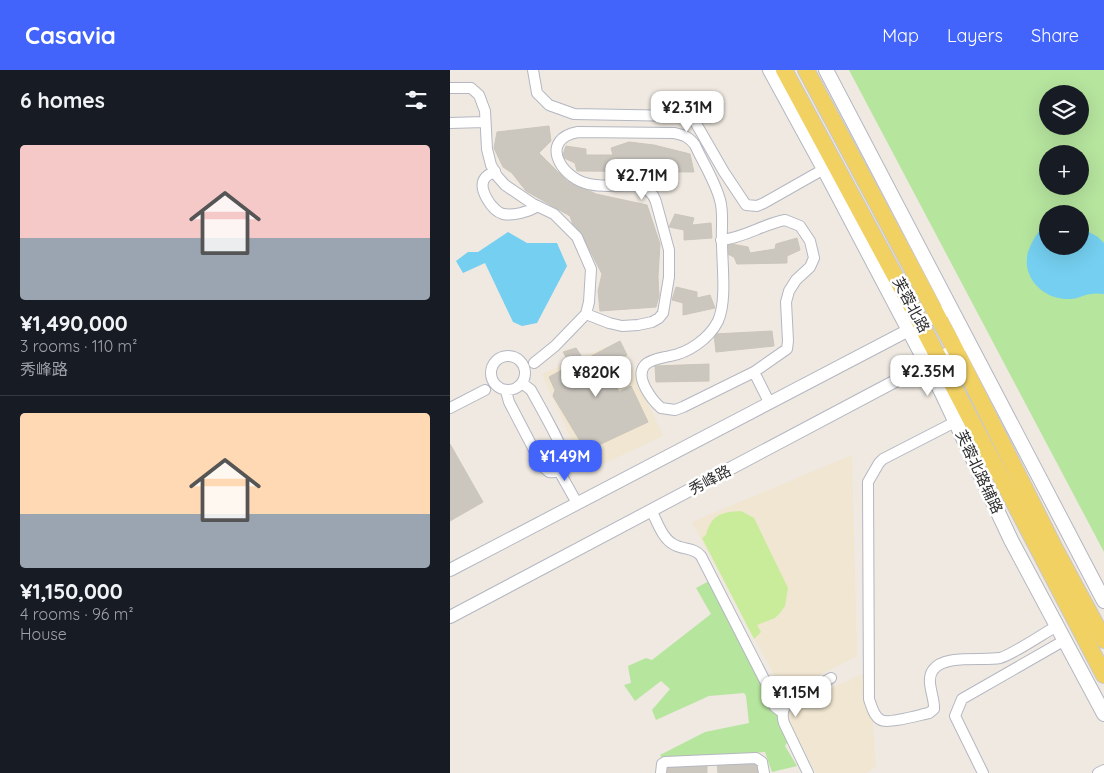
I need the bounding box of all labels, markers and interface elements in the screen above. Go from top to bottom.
text: Casavia [25,20,116,50]
text: Map [882,24,919,47]
text: Layers [947,24,1003,47]
text: Share [1031,24,1079,47]
map controls [1039,85,1089,255]
button: layers [1039,85,1089,135]
icon: filters [402,86,430,114]
text: 6 homes [20,87,105,113]
pin: ¥2.31M [646,90,728,133]
text: ¥2.31M [662,97,712,117]
button: + [1039,145,1089,195]
pin: ¥2.71M [601,158,683,201]
text: ¥2.71M [616,165,668,185]
icon: home [180,178,270,268]
button: − [1039,205,1089,255]
street label: 芙蓉北路 [889,274,934,336]
text: ¥1,490,000 [20,310,128,336]
text: 3 rooms · 110 m² [20,336,137,356]
pin: ¥2.35M [887,354,969,397]
pin: ¥820K [561,356,631,398]
text: 秀峰路 [20,359,68,379]
text: ¥2.35M [901,361,955,381]
text: ¥820K [572,362,620,382]
street label: 芙蓉北路辅路 [952,427,1007,517]
pin: ¥1.49M [524,440,606,482]
icon: home [180,445,270,535]
text: ¥1.49M [540,446,590,466]
street label: 秀峰路 [685,461,734,499]
text: ¥1,150,000 [20,578,123,604]
text: 4 rooms · 96 m² [20,604,133,624]
text: House [20,624,67,644]
pin: ¥1.15M [755,676,837,718]
text: ¥1.15M [772,682,820,702]

